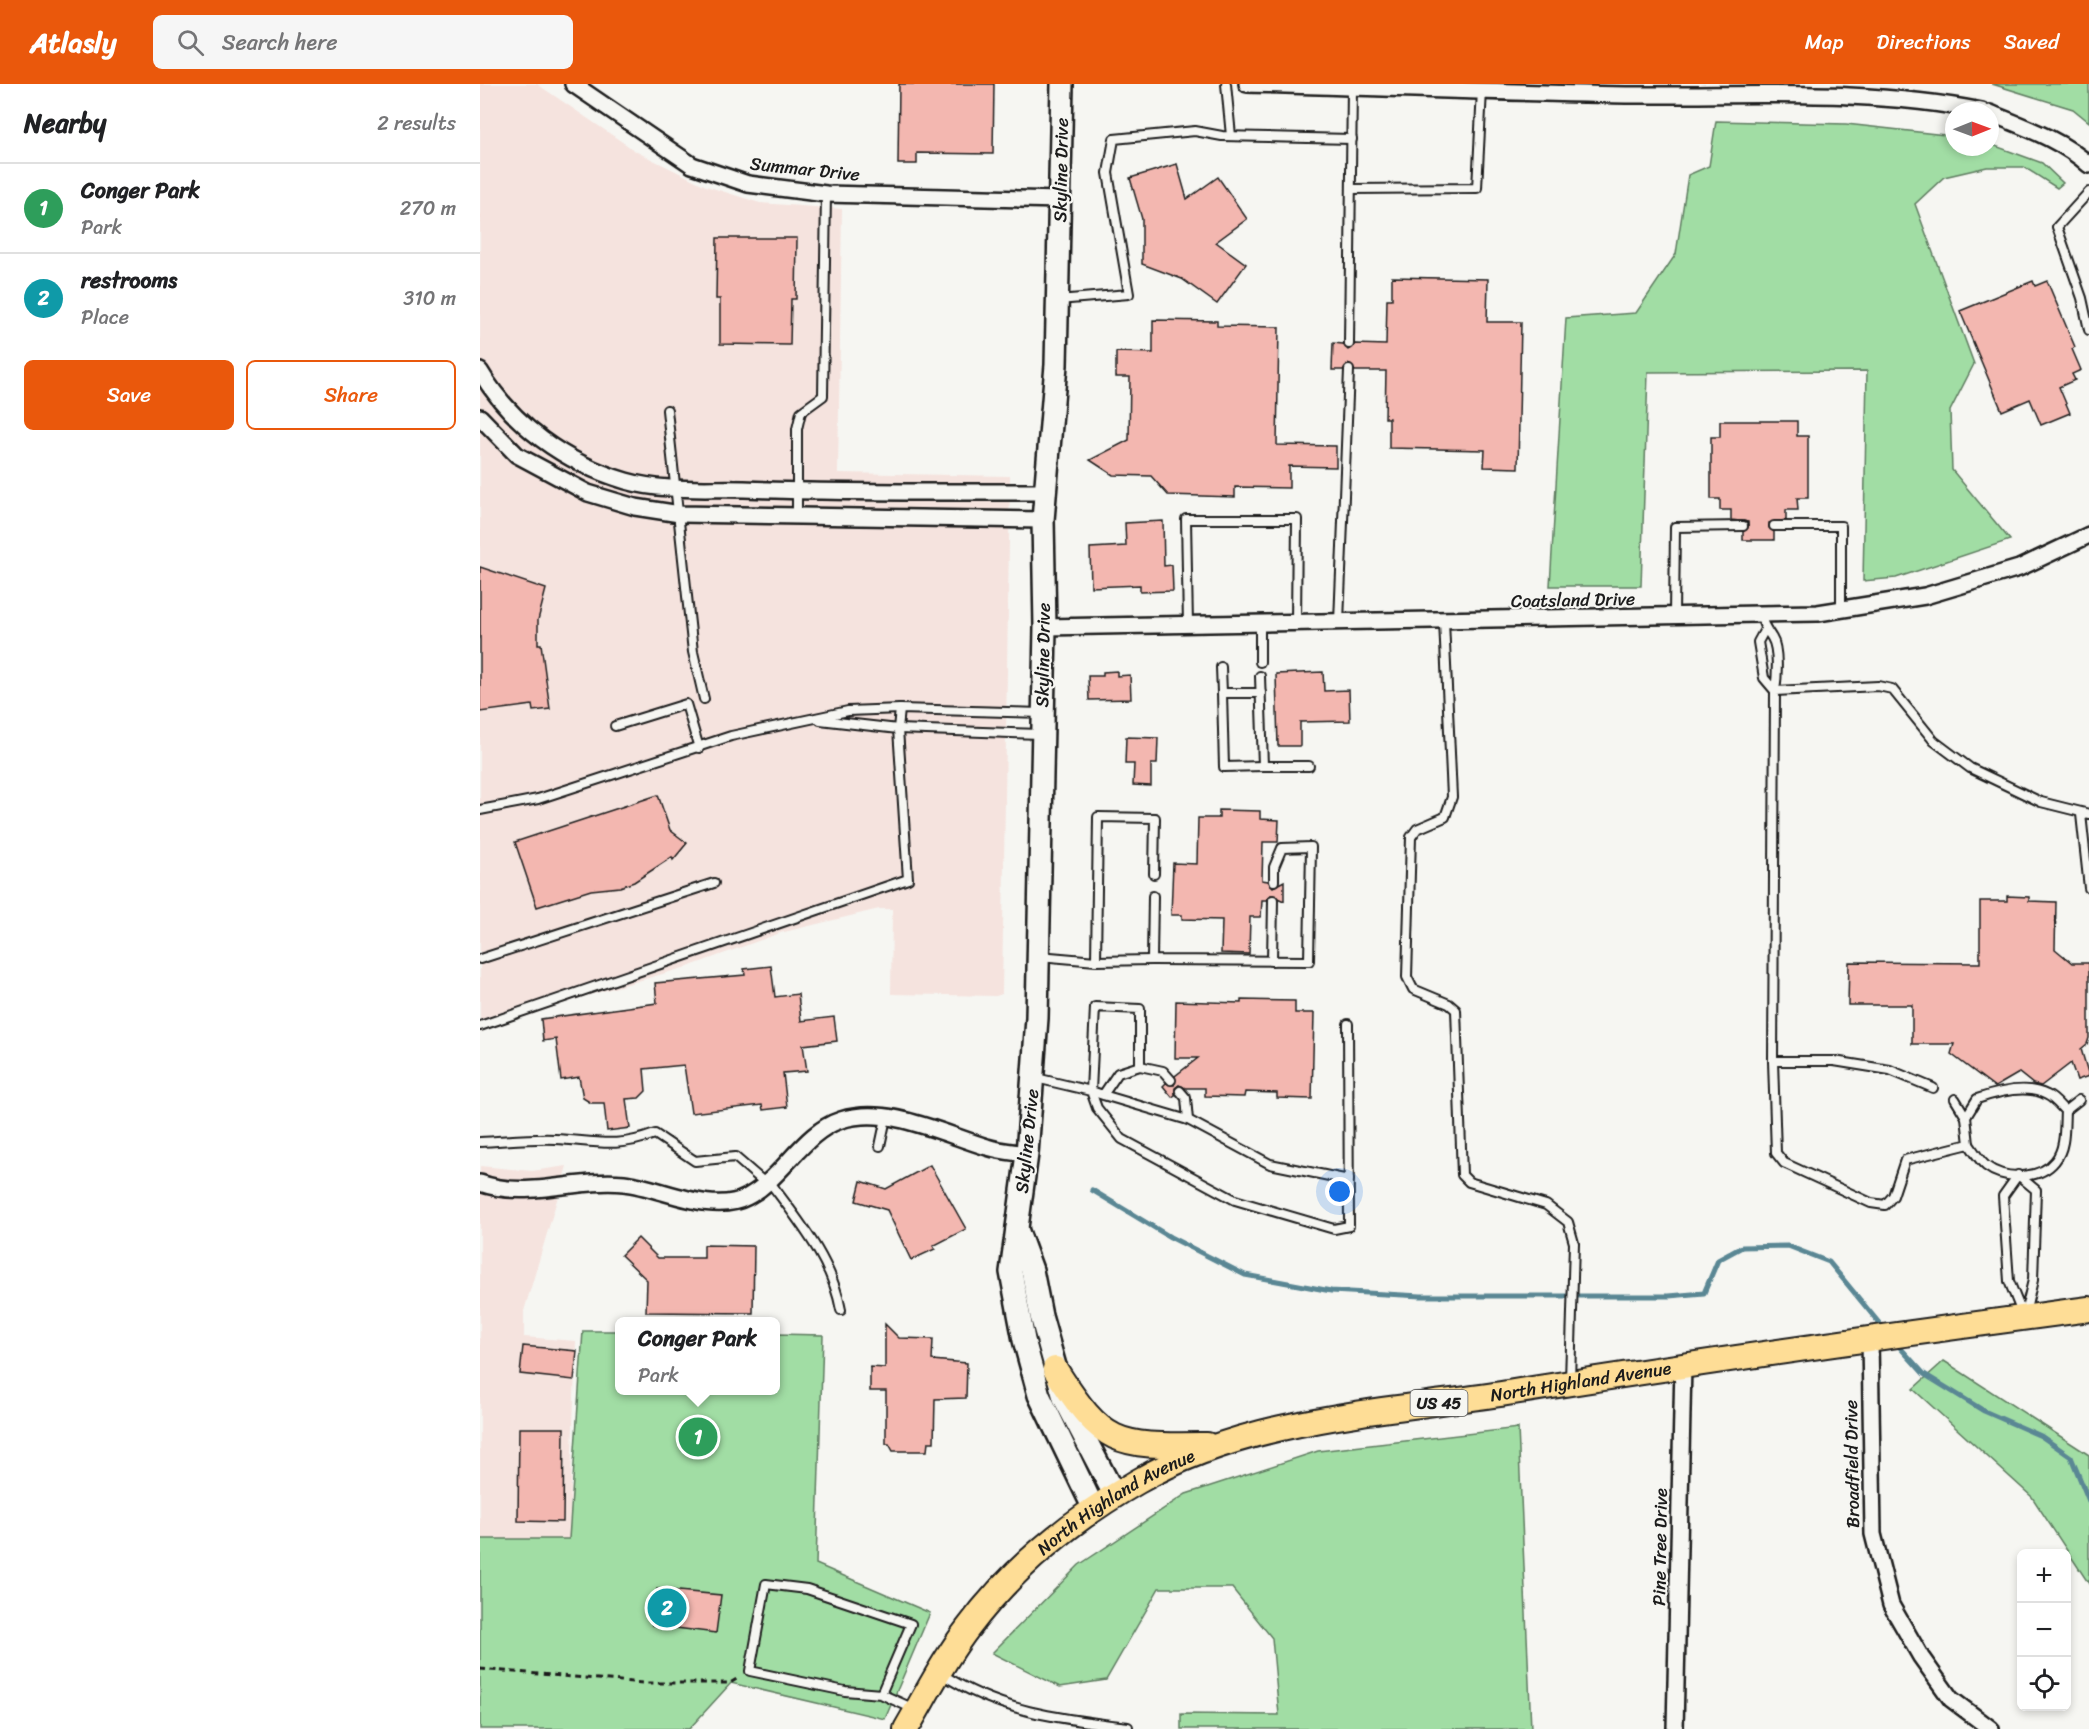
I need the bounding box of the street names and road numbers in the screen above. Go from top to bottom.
street label: Skyline Drive [1044,117,1078,223]
street label: Summar Drive [748,147,862,191]
street label: Coatsland Drive [1511,583,1635,617]
street label: Skyline Drive [1026,602,1060,708]
street label: Skyline Drive [1006,1087,1048,1195]
street label: North Highland Avenue [1488,1352,1674,1411]
road number: US 45 [1410,1390,1468,1416]
street label: Broadfield Drive [1835,1400,1869,1528]
street label: North Highland Avenue [1029,1440,1200,1564]
street label: Pine Tree Drive [1643,1488,1677,1606]

